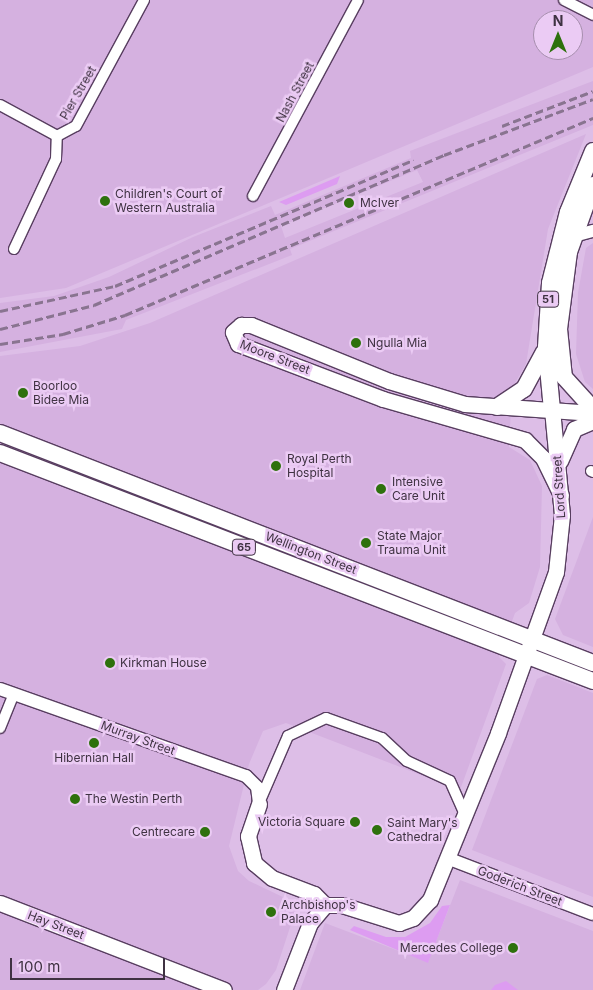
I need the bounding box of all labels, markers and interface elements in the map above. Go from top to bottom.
north arrow [533,10,583,60]
text: N [553,12,563,29]
street label: Nash Street [273,59,317,125]
street label: Pier Street [57,64,99,122]
place label: Children's Court of Western Australia [115,187,222,215]
marker: Children's Court of Western Australia [99,195,111,207]
marker: McIver [342,196,356,210]
place label: McIver [360,196,399,210]
road number: 51 [537,290,559,308]
marker: Ngulla Mia [349,336,363,350]
place label: Ngulla Mia [367,336,427,350]
street label: Moore Street [238,337,312,377]
place label: Boorloo Bidee Mia [33,379,89,407]
marker: Boorloo Bidee Mia [17,387,29,399]
place label: Royal Perth Hospital [287,452,352,480]
street label: Lord Street [550,455,568,519]
marker: Royal Perth Hospital [269,459,283,473]
place label: Intensive Care Unit [392,475,445,503]
marker: Intensive Care Unit [374,482,388,496]
street label: Wellington Street [263,529,359,577]
place label: State Major Trauma Unit [377,529,446,557]
marker: State Major Trauma Unit [359,536,373,550]
road number: 65 [232,538,256,556]
place label: Kirkman House [120,656,207,670]
marker: Kirkman House [104,657,116,669]
street label: Murray Street [99,718,177,758]
marker: Hibernian Hall [88,737,100,749]
place label: Hibernian Hall [54,751,134,765]
place label: The Westin Perth [85,792,182,806]
marker: The Westin Perth [69,793,81,805]
place label: Victoria Square [258,815,345,829]
marker: Victoria Square [349,816,361,828]
place label: Saint Mary's Cathedral [387,816,458,844]
marker: Saint Mary's Cathedral [371,824,383,836]
place label: Centrecare [132,825,195,839]
marker: Centrecare [199,826,211,838]
street label: Goderich Street [476,863,564,909]
place label: Archbishop's Palace [281,898,356,926]
marker: Archbishop's Palace [265,906,277,918]
street label: Hay Street [26,908,86,942]
place label: Mercedes College [400,941,503,955]
marker: Mercedes College [507,942,519,954]
scale bar [12,948,168,980]
text: 100 m [18,957,60,976]

